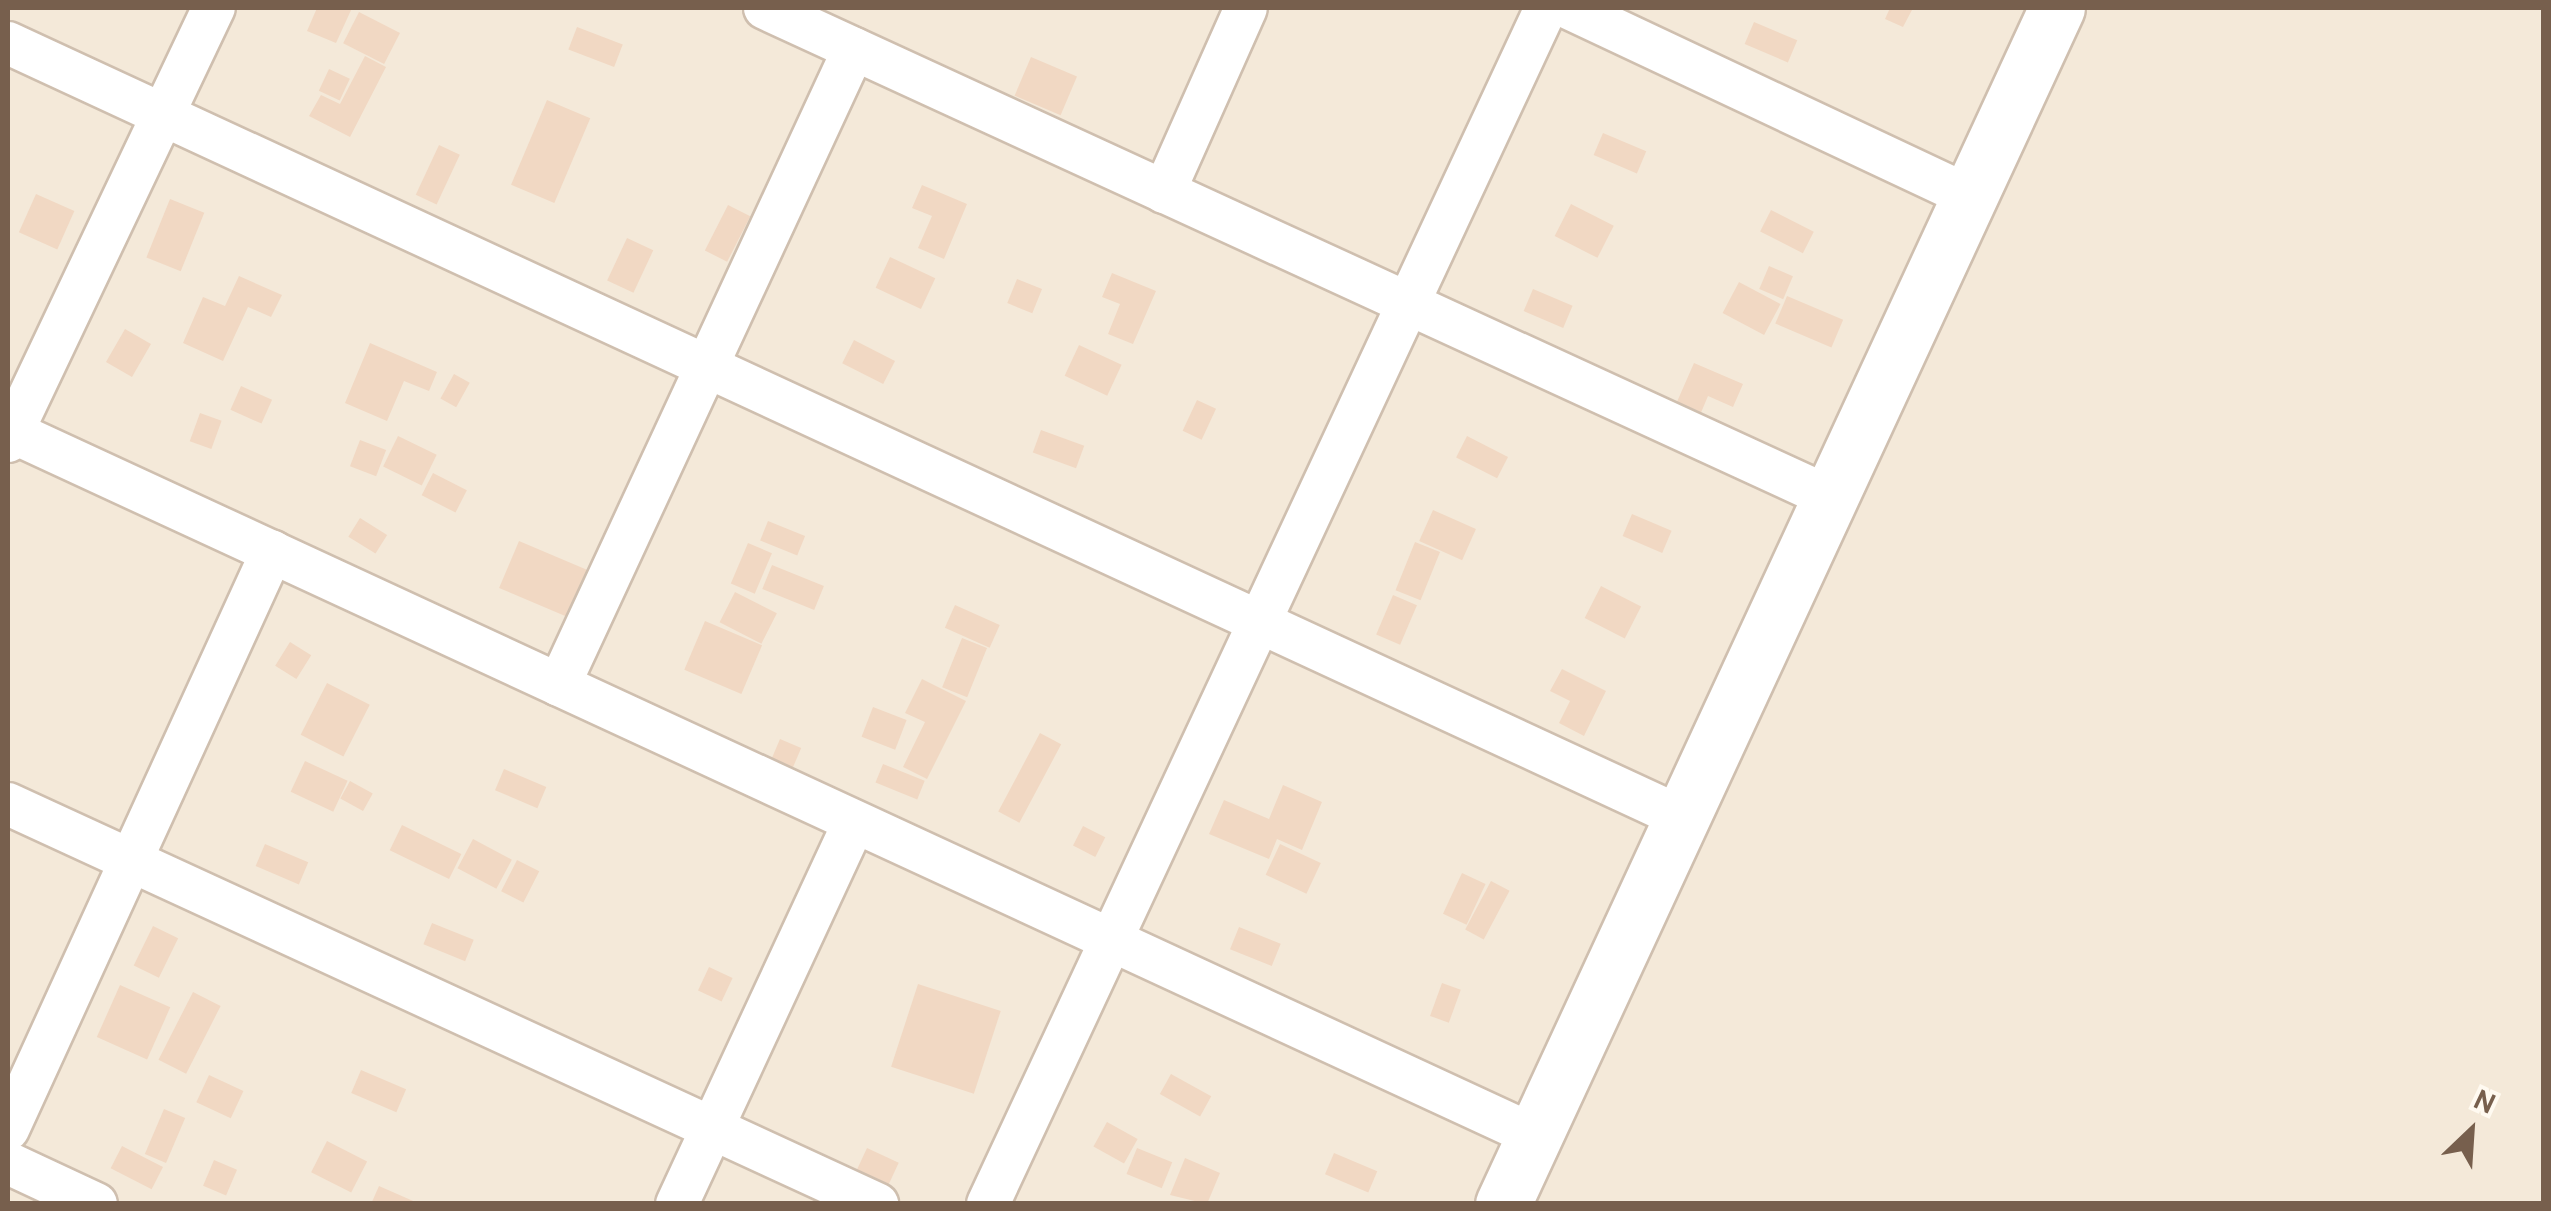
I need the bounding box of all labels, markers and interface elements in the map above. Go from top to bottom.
north arrow [2421,1081,2521,1181]
text: N [2467,1083,2500,1124]

